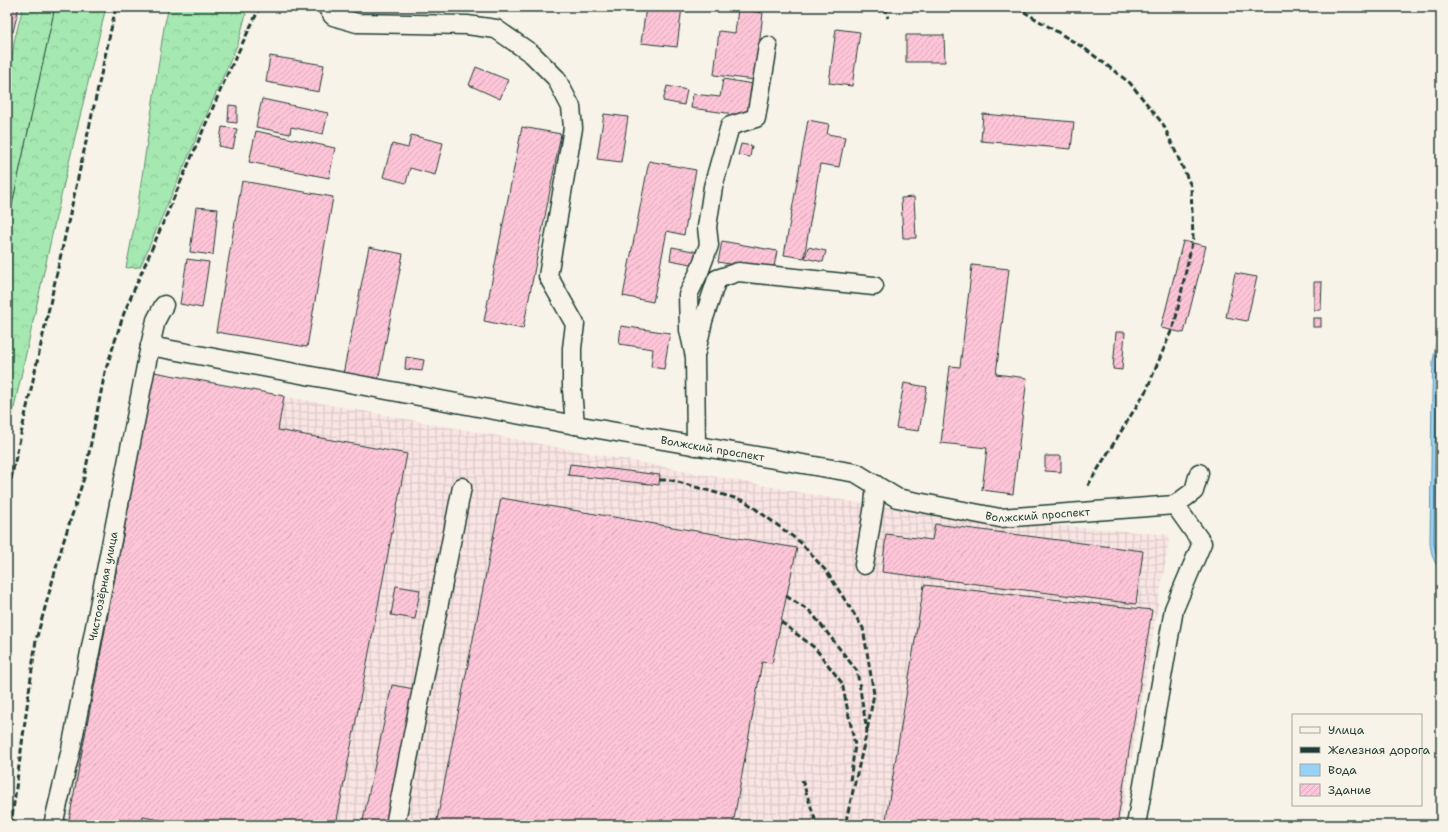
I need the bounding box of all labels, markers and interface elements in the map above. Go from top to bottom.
street label: Волжский проспект [660,433,766,465]
street label: Волжский проспект [984,504,1091,526]
street label: Чистоозёрная улица [85,530,122,642]
legend [1292,714,1422,806]
text: Улица [1328,722,1365,738]
text: Железная дорога [1328,742,1431,758]
text: Вода [1328,762,1357,778]
text: Здание [1328,782,1372,798]

